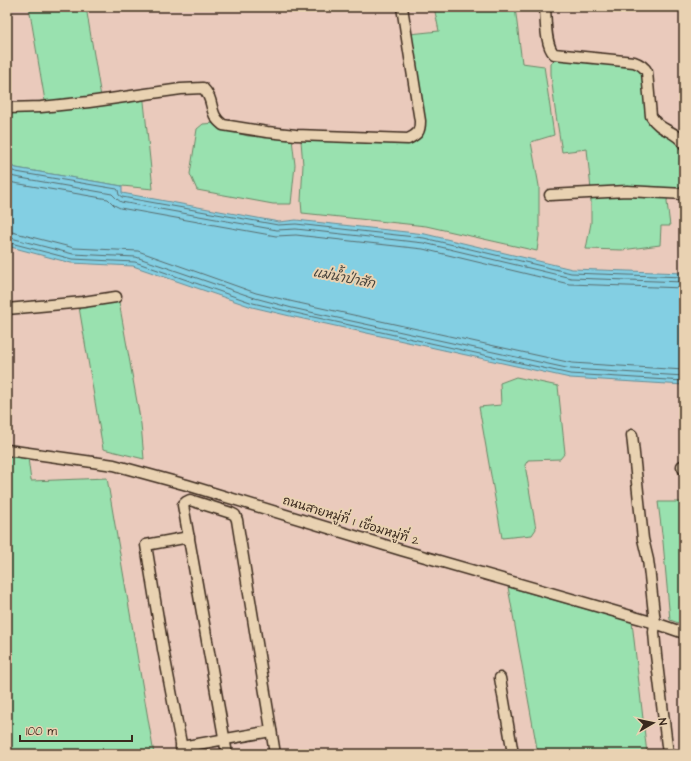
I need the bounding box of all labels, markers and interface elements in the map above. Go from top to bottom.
water label: แม่น้ำป่าสัก [312,259,378,293]
street label: ถนนสายหมู่ที่ 1 เชื่อมหมู่ที่ 2 [281,489,422,550]
north arrow [633,703,673,743]
scale bar [20,717,132,743]
text: N [654,717,670,726]
text: 100 m [26,723,57,740]

